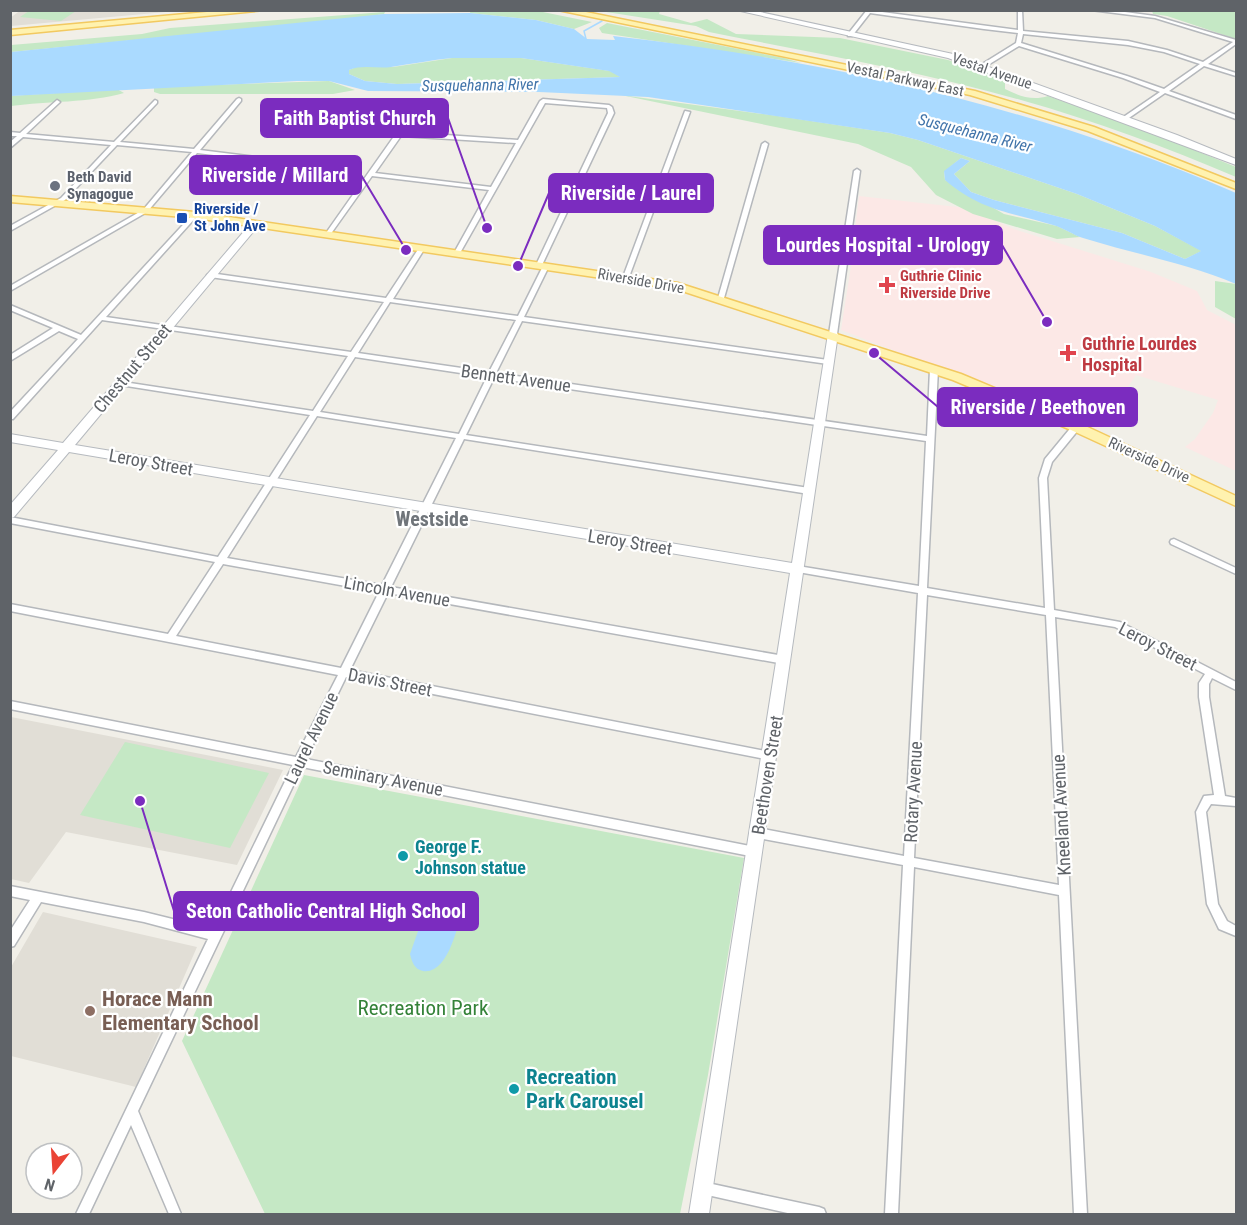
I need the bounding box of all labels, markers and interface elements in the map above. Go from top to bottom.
street label: Vestal Avenue [950,49,1034,93]
street label: Vestal Parkway East [845,58,965,100]
water label: Susquehanna River [422,74,540,96]
callout: Faith Baptist Church [261,99,448,137]
text: Faith Baptist Church [274,106,436,130]
water label: Susquehanna River [916,110,1035,157]
callout: Riverside / Millard [190,156,361,194]
text: Riverside / Millard [202,163,348,187]
place label: Beth David Synagogue [67,168,133,203]
callout: Riverside / Laurel [549,174,713,212]
marker: Beth David Synagogue [48,179,62,193]
text: Riverside / Laurel [561,181,701,205]
place label: Riverside / St John Ave [194,200,266,235]
marker: Riverside / St John Ave [175,211,189,225]
callout: Lourdes Hospital - Urology [764,226,1002,264]
text: Lourdes Hospital - Urology [776,233,990,257]
street label: Riverside Drive [596,265,686,297]
place label: Guthrie Clinic Riverside Drive [900,267,991,302]
marker: Guthrie Clinic Riverside Drive [878,276,896,294]
street label: Chestnut Street [89,319,175,417]
place label: Guthrie Lourdes Hospital [1082,333,1197,375]
marker: Guthrie Lourdes Hospital [1059,344,1077,362]
street label: Bennett Avenue [460,360,572,396]
callout: Riverside / Beethoven [938,388,1137,426]
text: Riverside / Beethoven [950,395,1126,419]
street label: Riverside Drive [1106,433,1192,487]
street label: Leroy Street [107,444,195,480]
district label: Westside [395,507,469,531]
street label: Leroy Street [586,525,674,559]
street label: Lincoln Avenue [342,571,452,611]
street label: Leroy Street [1115,617,1201,675]
street label: Davis Street [346,664,434,700]
street label: Laurel Avenue [280,689,342,787]
street label: Beethoven Street [747,714,787,836]
street label: Rotary Avenue [900,741,926,843]
street label: Kneeland Avenue [1047,754,1075,876]
street label: Seminary Avenue [321,756,445,800]
place label: George F. Johnson statue [415,836,526,878]
marker: George F. Johnson statue [396,849,410,863]
callout: Seton Catholic Central High School [174,892,478,930]
text: Seton Catholic Central High School [186,899,466,923]
place label: Horace Mann Elementary School [102,987,259,1035]
park label: Recreation Park [358,996,489,1020]
marker: Horace Mann Elementary School [83,1004,97,1018]
place label: Recreation Park Carousel [526,1065,644,1113]
marker: Recreation Park Carousel [507,1082,521,1096]
north arrow [24,1141,84,1201]
text: N [42,1174,57,1195]

